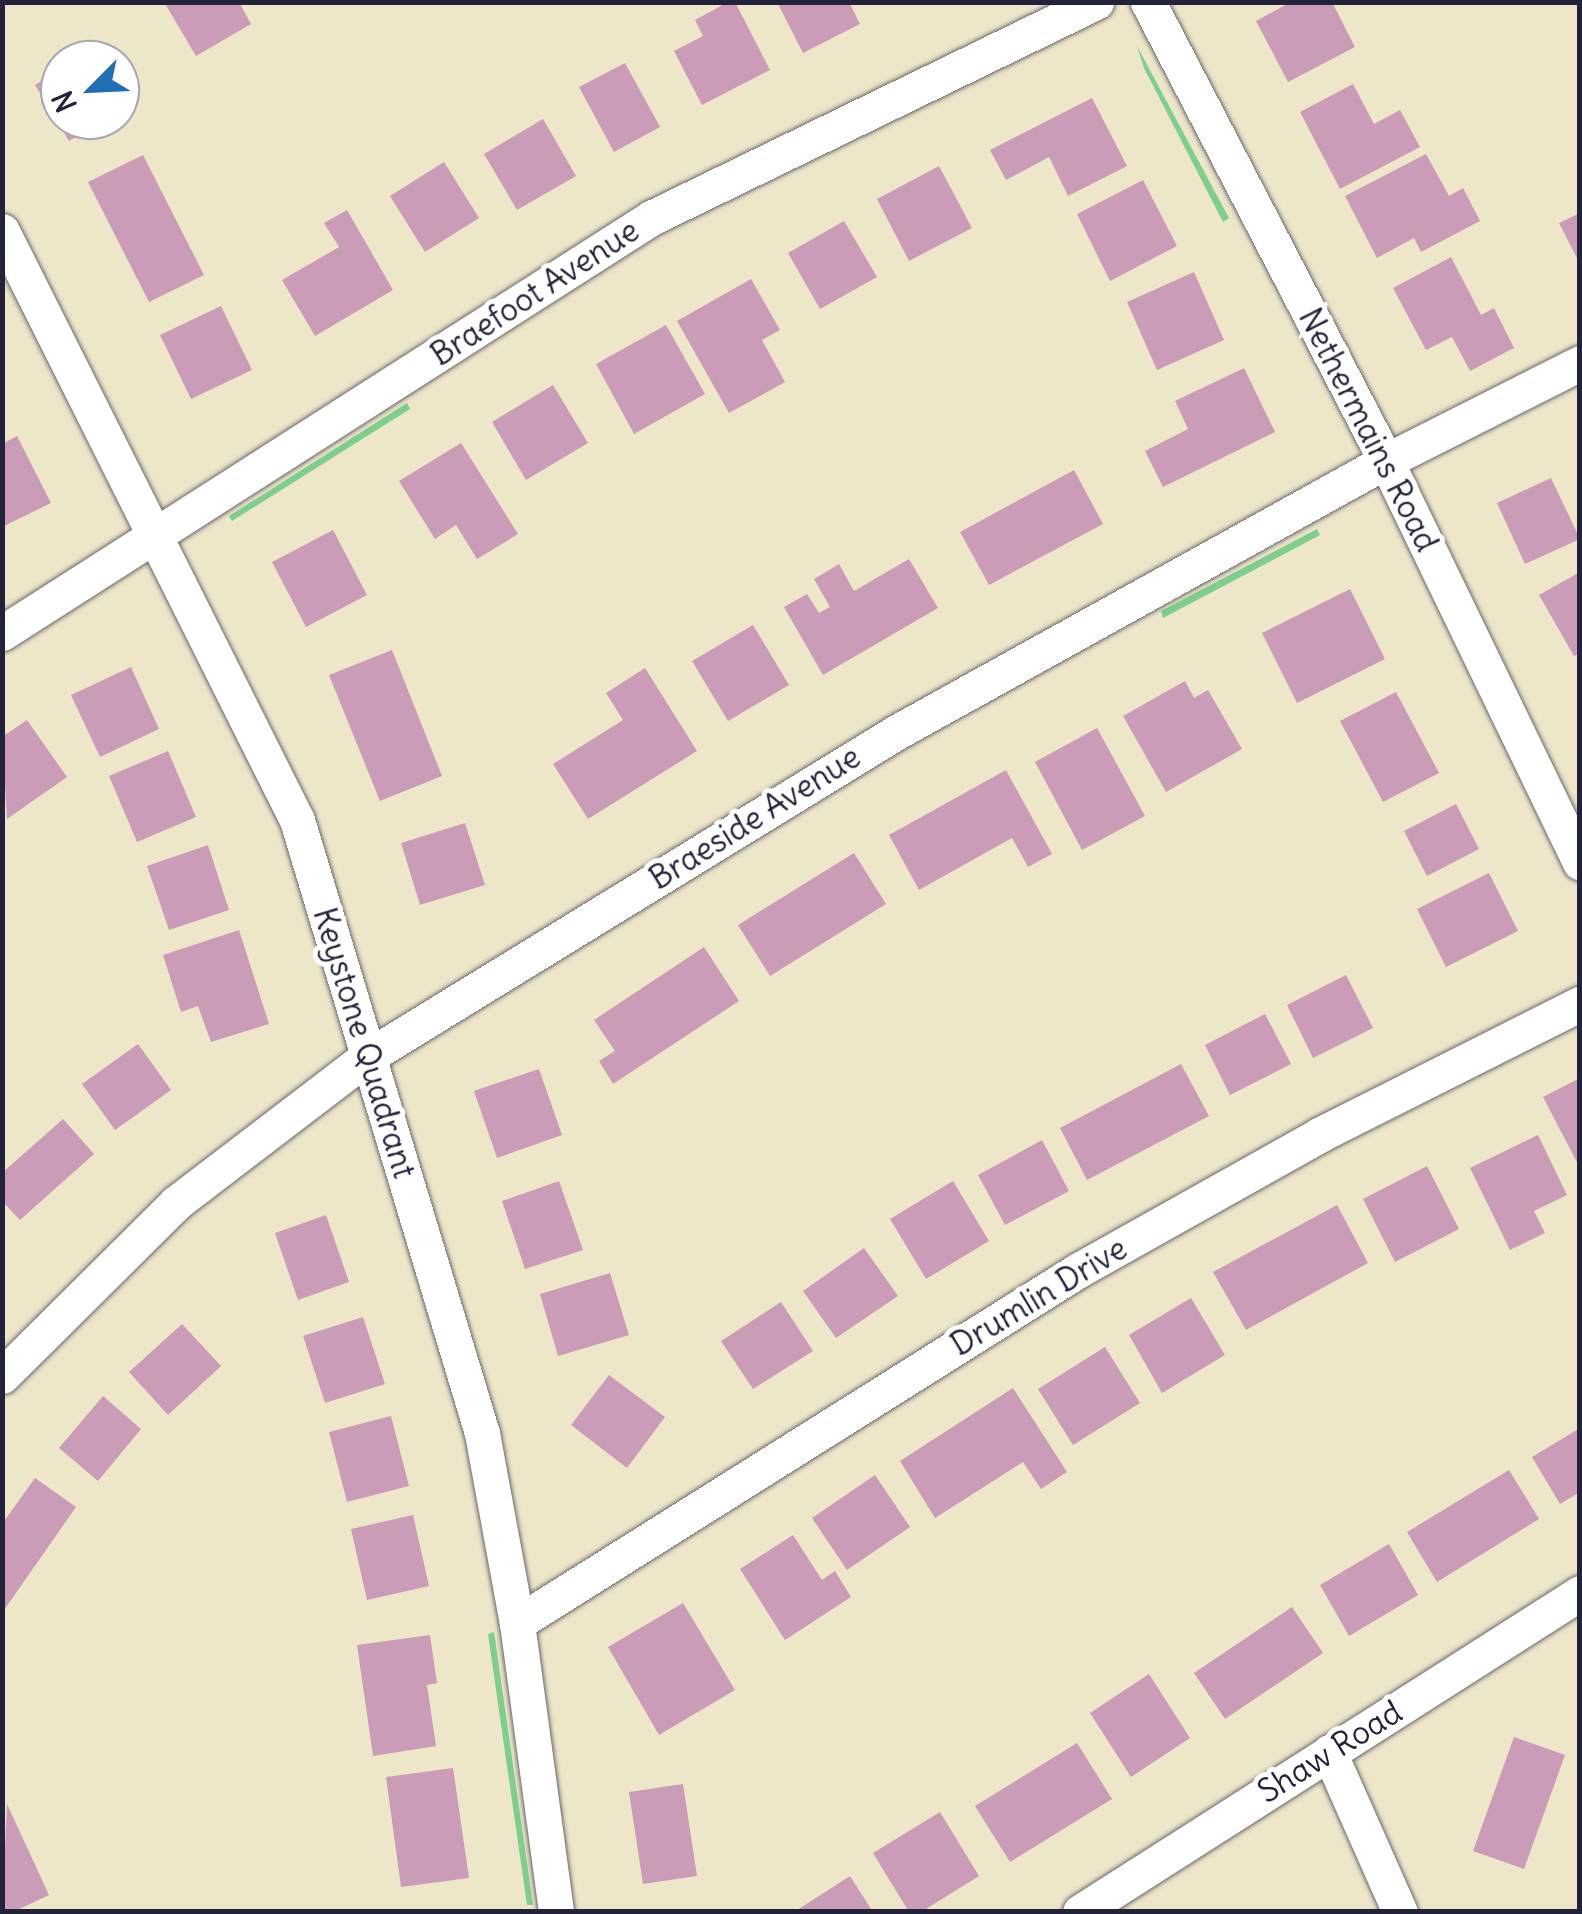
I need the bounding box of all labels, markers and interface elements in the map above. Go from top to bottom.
north arrow [40,40,140,140]
text: N [44,85,85,118]
street label: Braefoot Avenue [424,211,646,375]
street label: Nethermains Road [1290,302,1446,558]
street label: Braeside Avenue [642,738,868,898]
street label: Keystone Quadrant [305,903,423,1183]
street label: Drumlin Drive [944,1229,1134,1365]
street label: Shaw Road [1251,1693,1409,1811]

